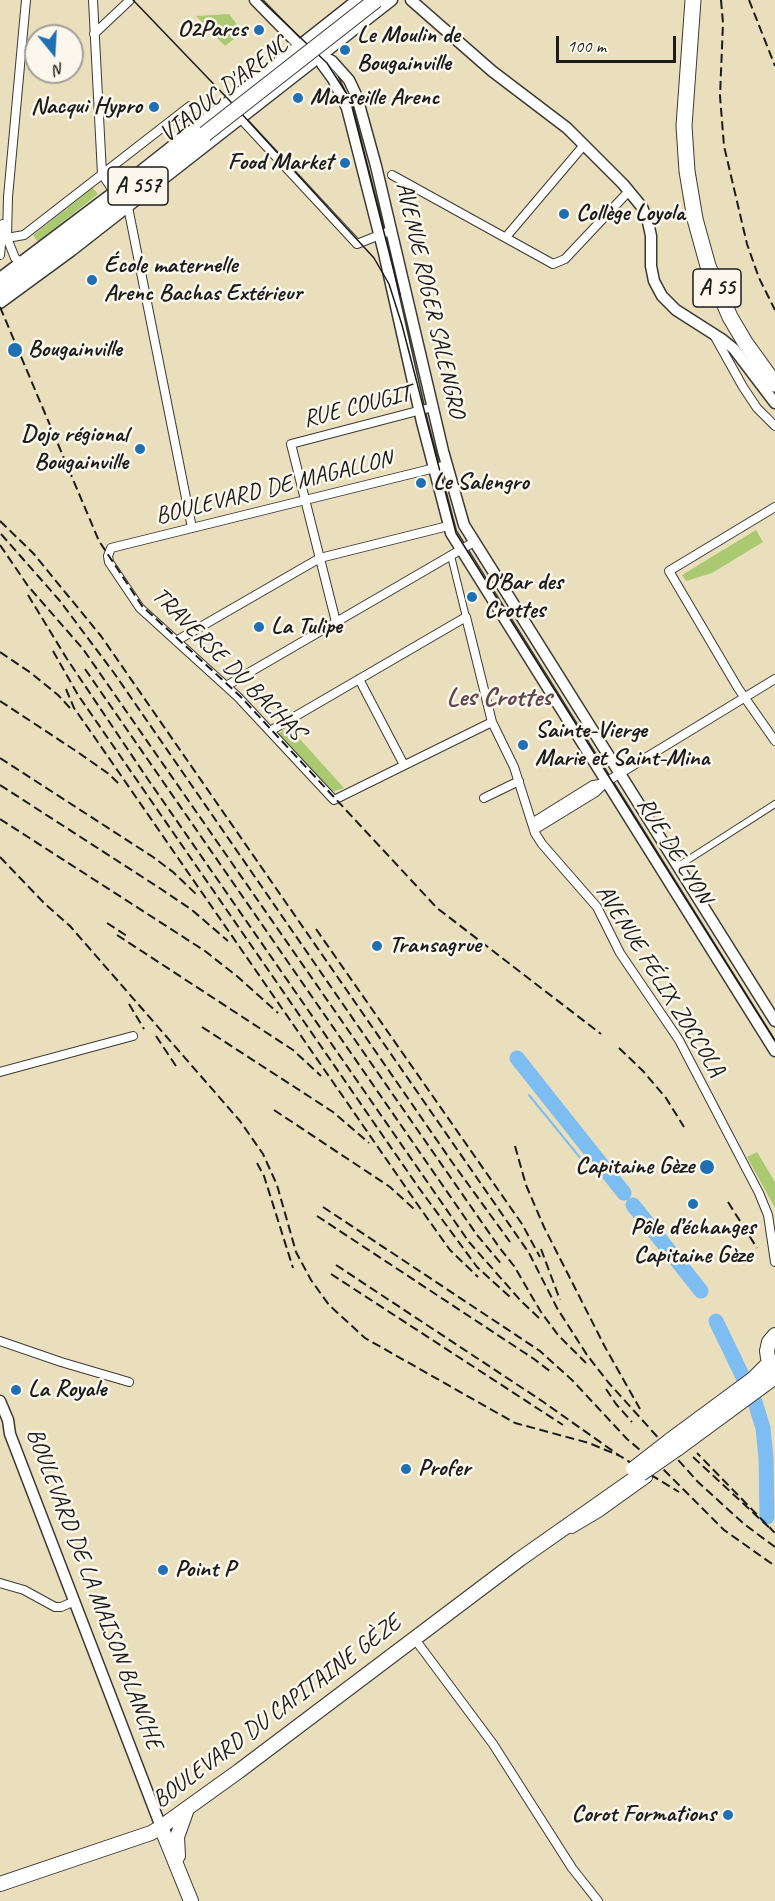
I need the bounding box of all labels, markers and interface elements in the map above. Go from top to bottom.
place label: O2Parcs [177,16,247,44]
place label: Le Moulin de Bougainville [357,22,460,78]
marker: O2Parcs [252,23,266,37]
north arrow [24,24,84,84]
scale bar [559,24,679,62]
street label: VIADUC D'ARENC [154,31,294,149]
text: 100 m [567,35,606,57]
marker: Le Moulin de Bougainville [338,43,352,57]
text: N [51,58,67,80]
place label: Marseille Arenc [310,84,439,112]
marker: Marseille Arenc [291,91,305,105]
place label: Nacqui Hypro [31,93,142,121]
marker: Nacqui Hypro [147,100,161,114]
place label: Food Market [228,149,333,177]
marker: Food Market [338,156,352,170]
road number: A 557 [108,167,168,205]
street label: AVENUE ROGER SALENGRO [389,179,471,421]
place label: Collège Loyola [576,200,685,228]
marker: Collège Loyola [557,207,571,221]
place label: École maternelle Arenc Bachas Extérieur [104,252,302,308]
road number: A 55 [693,269,741,307]
marker: École maternelle Arenc Bachas Extérieur [85,273,99,287]
place label: Bougainville [28,336,122,364]
marker: Bougainville [6,341,24,359]
street label: RUE COUGIT [300,380,414,434]
place label: Dojo régional Bougainville [21,421,128,477]
marker: Dojo régional Bougainville [133,442,147,456]
street label: BOULEVARD DE MAGALLON [152,445,396,531]
place label: Le Salengro [433,469,529,497]
marker: Le Salengro [414,476,428,490]
place label: O'Bar des Crottes [484,569,563,625]
street label: TRAVERSE DU BACHAS [146,582,310,746]
marker: O'Bar des Crottes [465,590,479,604]
place label: La Tulipe [271,613,342,641]
marker: La Tulipe [252,620,266,634]
district label: Les Crottes [446,682,552,714]
place label: Sainte-Vierge Marie et Saint-Mina [535,717,709,773]
marker: Sainte-Vierge Marie et Saint-Mina [516,738,530,752]
street label: RUE DE LYON [630,792,718,910]
street label: AVENUE FÉLIX ZOCCOLA [589,880,731,1082]
place label: Transagrue [389,932,481,960]
marker: Transagrue [370,939,384,953]
place label: Capitaine Gèze [575,1153,694,1181]
marker: Capitaine Gèze [698,1158,716,1176]
marker: Pôle d’échanges Capitaine Gèze [686,1197,700,1211]
place label: Pôle d’échanges Capitaine Gèze [631,1214,755,1270]
place label: La Royale [28,1376,106,1404]
marker: La Royale [9,1383,23,1397]
street label: BOULEVARD DE LA MAISON BLANCHE [19,1424,169,1754]
place label: Profer [418,1455,470,1483]
marker: Profer [399,1462,413,1476]
place label: Point P [175,1556,235,1584]
marker: Point P [156,1563,170,1577]
street label: BOULEVARD DU CAPITAINE GÈZE [147,1609,407,1815]
place label: Corot Formations [571,1801,716,1829]
marker: Corot Formations [721,1808,735,1822]

